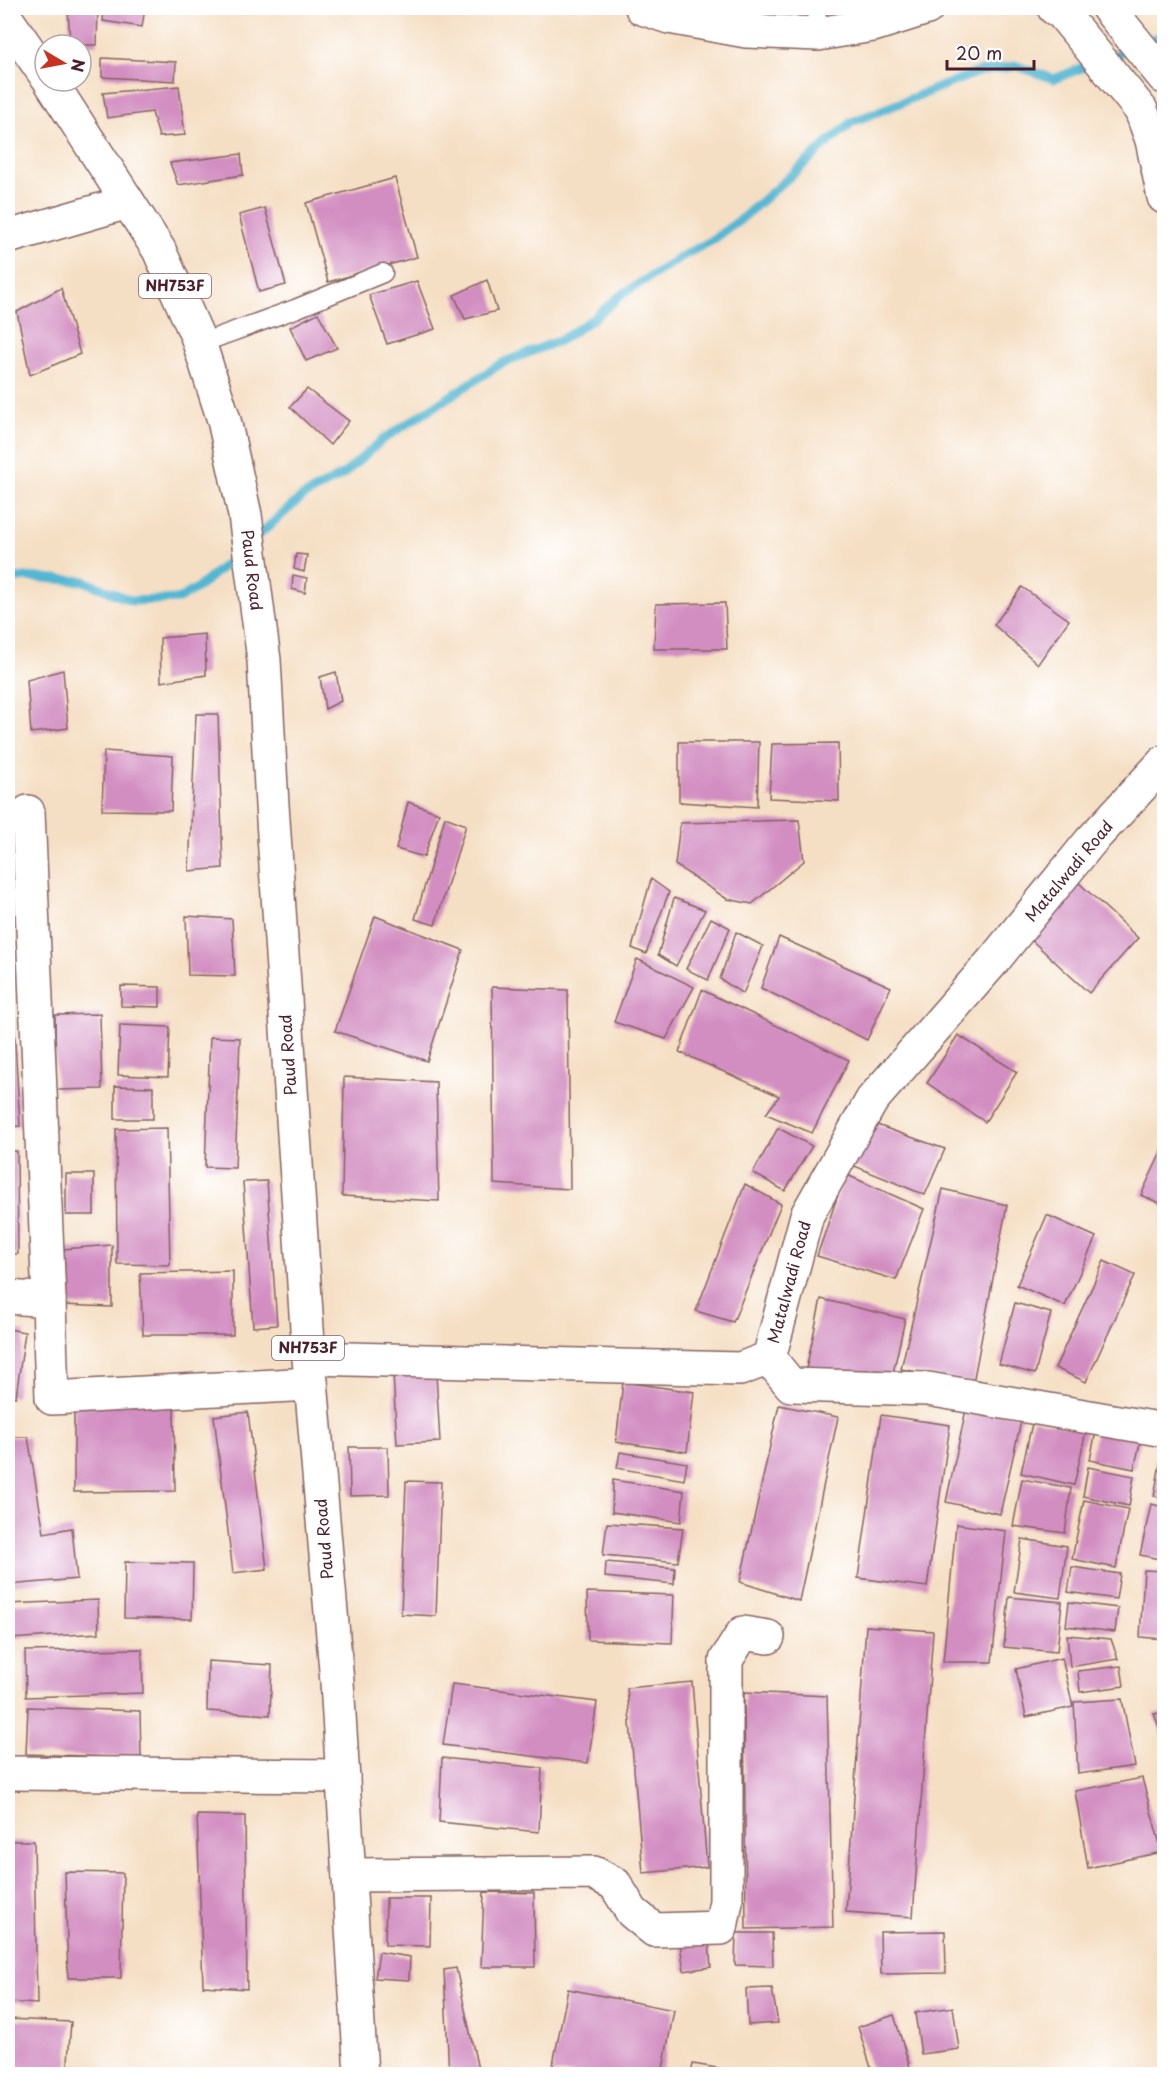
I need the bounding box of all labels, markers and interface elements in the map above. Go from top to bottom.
north arrow [33,33,93,93]
scale bar [947,33,1034,71]
text: 20 m [956,39,1002,66]
text: N [66,57,92,74]
road number: NH753F [139,274,211,298]
street label: Paud Road [236,528,270,612]
street label: Matalwadi Road [1019,814,1118,926]
street label: Paud Road [272,1014,302,1097]
street label: Matalwadi Road [760,1218,816,1346]
road number: NH753F [272,1336,344,1360]
street label: Paud Road [307,1497,339,1581]

